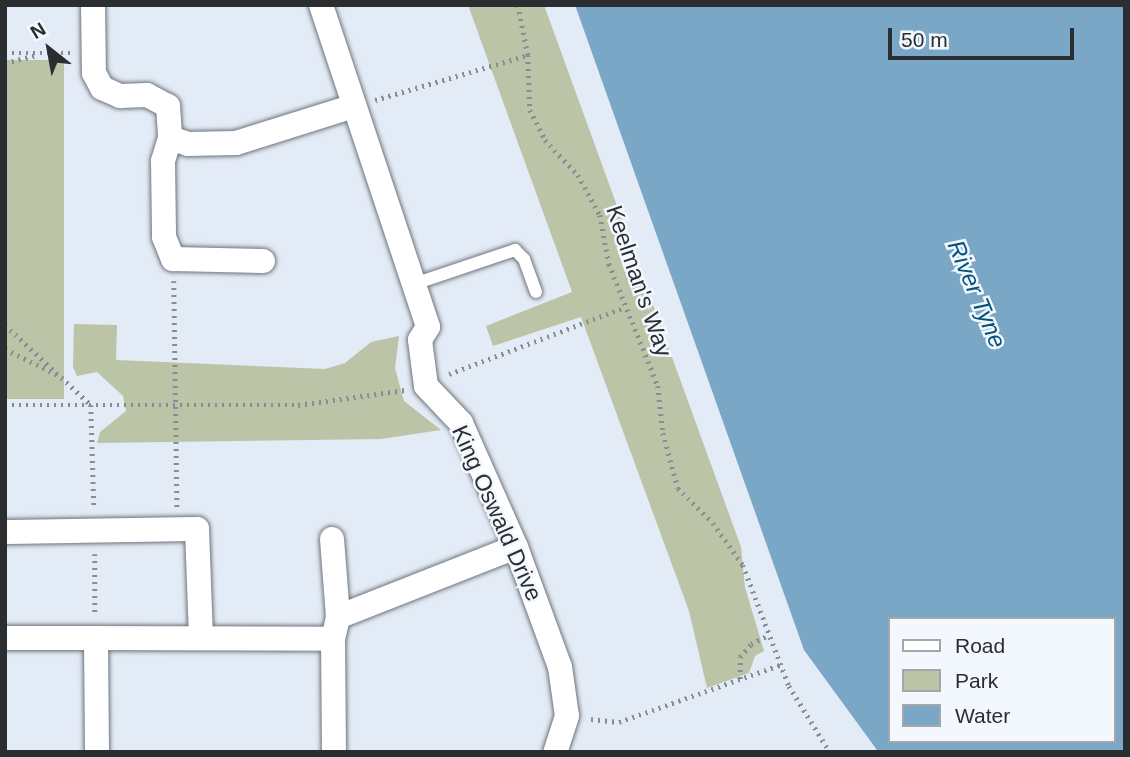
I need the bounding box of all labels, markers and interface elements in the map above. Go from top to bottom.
north arrow [14,14,84,84]
scale bar [892,14,1078,58]
text: N [27,18,49,43]
text: 50 m [901,28,948,51]
street label: Keelman's Way [600,202,678,360]
water label: River Tyne [941,236,1013,352]
street label: King Oswald Drive [446,421,548,605]
legend [888,617,1116,743]
text: Road [955,634,1005,657]
text: Park [955,669,998,692]
text: Water [955,704,1010,727]

